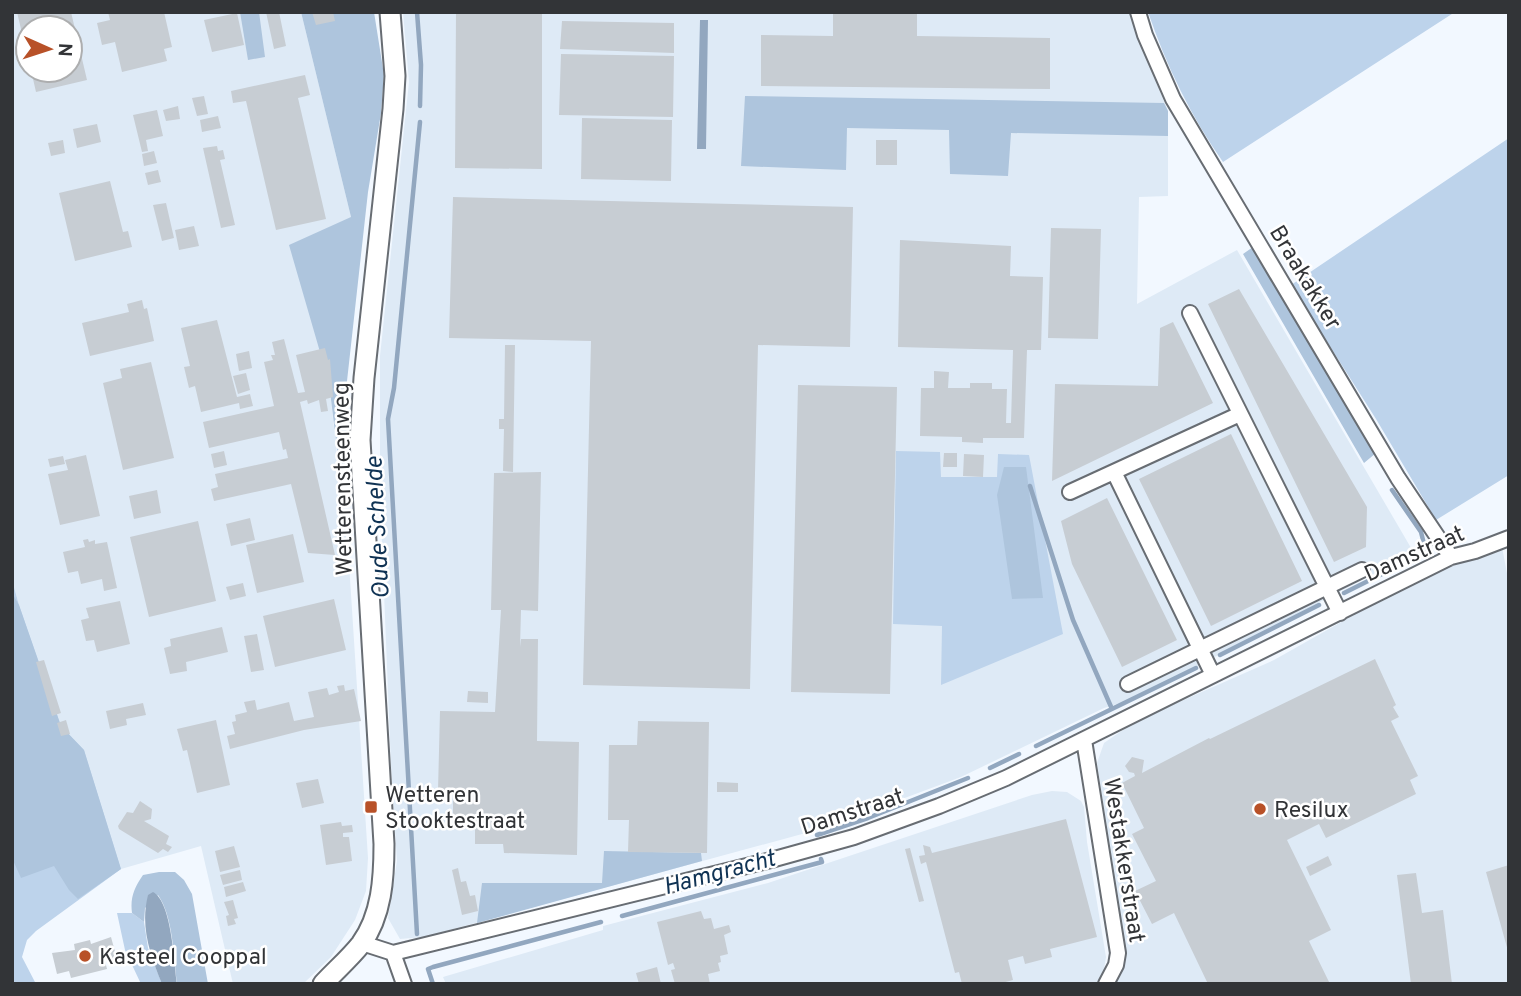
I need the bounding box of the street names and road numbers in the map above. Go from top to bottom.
street label: Braakakker [1261,221,1346,336]
street label: Wetterensteenweg [328,382,361,576]
street label: Damstraat [1360,520,1470,590]
street label: Westakkerstraat [1095,776,1150,945]
street label: Damstraat [798,783,908,844]

